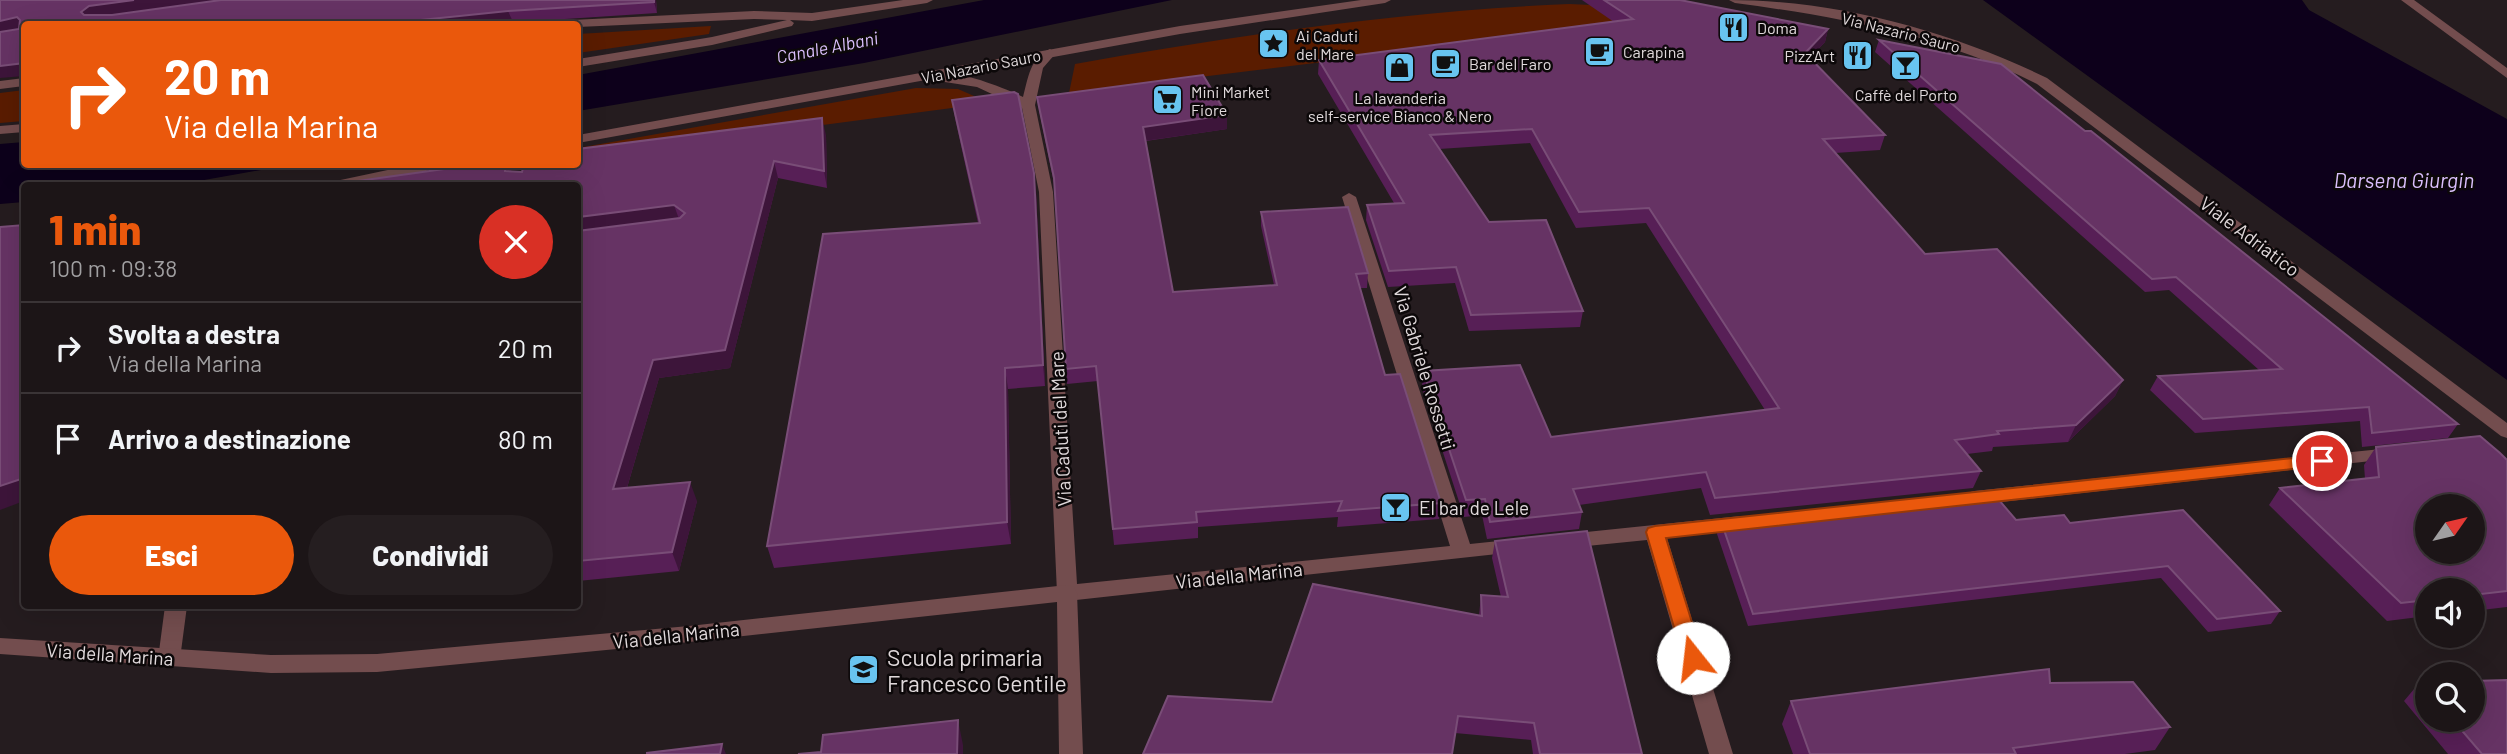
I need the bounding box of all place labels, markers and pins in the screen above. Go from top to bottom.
restaurant icon: Doma [1717,10,1751,44]
place label: Doma [1757,18,1797,37]
place label: Ai Caduti del Mare [1296,26,1358,63]
place icon: Ai Caduti del Mare [1256,27,1290,61]
cafe icon: Carapina [1583,34,1617,68]
restaurant icon: Pizz'Art [1841,38,1875,72]
place label: Carapina [1623,42,1684,61]
cafe icon: Bar del Faro [1429,46,1463,80]
place label: Pizz'Art [1784,46,1835,65]
bar icon: Caffè del Porto [1889,48,1923,82]
shop icon: La lavanderia self-service Bianco & Nero [1383,51,1417,85]
place label: Bar del Faro [1469,54,1552,73]
place label: Mini Market Fiore [1191,82,1270,119]
supermarket icon: Mini Market Fiore [1151,83,1185,117]
place label: Caffè del Porto [1855,85,1957,104]
place label: La lavanderia self-service Bianco & Nero [1308,88,1492,125]
pin [2292,431,2352,491]
bar icon: El bar de Lele [1379,490,1413,524]
place label: El bar de Lele [1419,496,1529,519]
place label: Scuola primaria Francesco Gentile [887,643,1067,697]
school or university icon: Scuola primaria Francesco Gentile [847,653,881,687]

